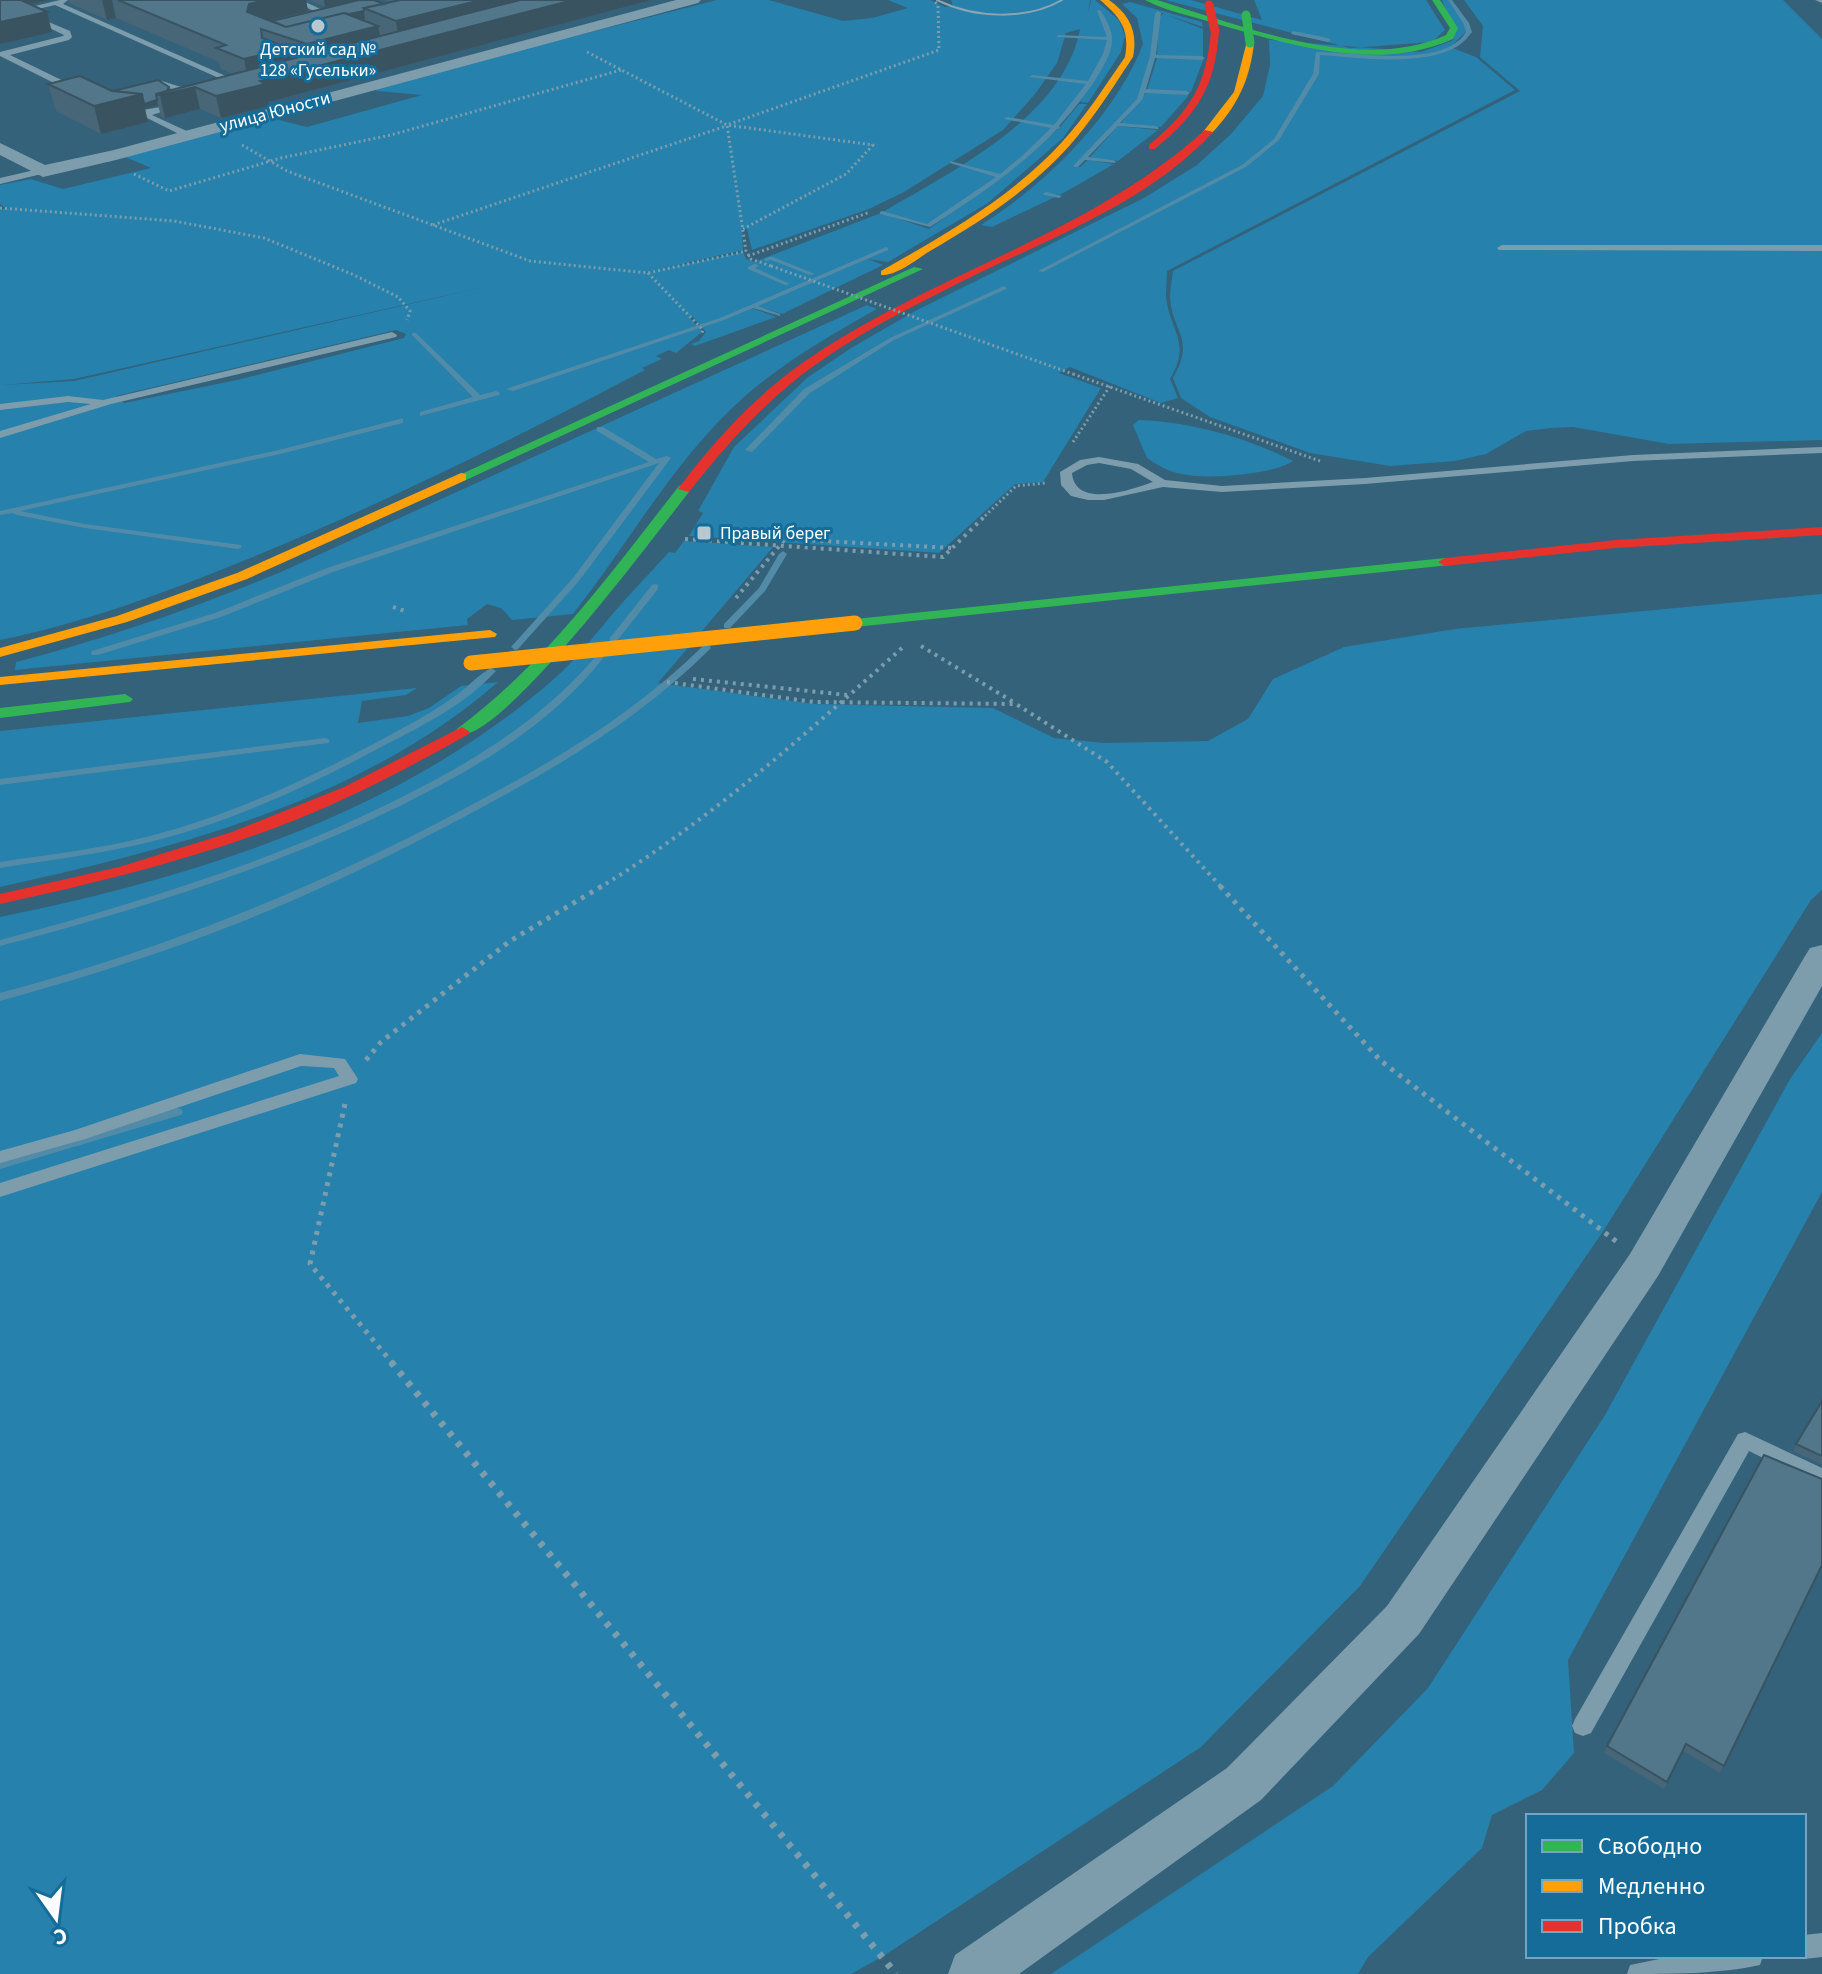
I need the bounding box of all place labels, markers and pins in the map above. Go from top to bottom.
marker: Детский сад № 128 «Гусельки» [309,17,327,35]
place label: Детский сад № 128 «Гусельки» [260,37,376,83]
place label: Правый берег [720,521,831,546]
marker: Правый берег [695,524,713,542]

